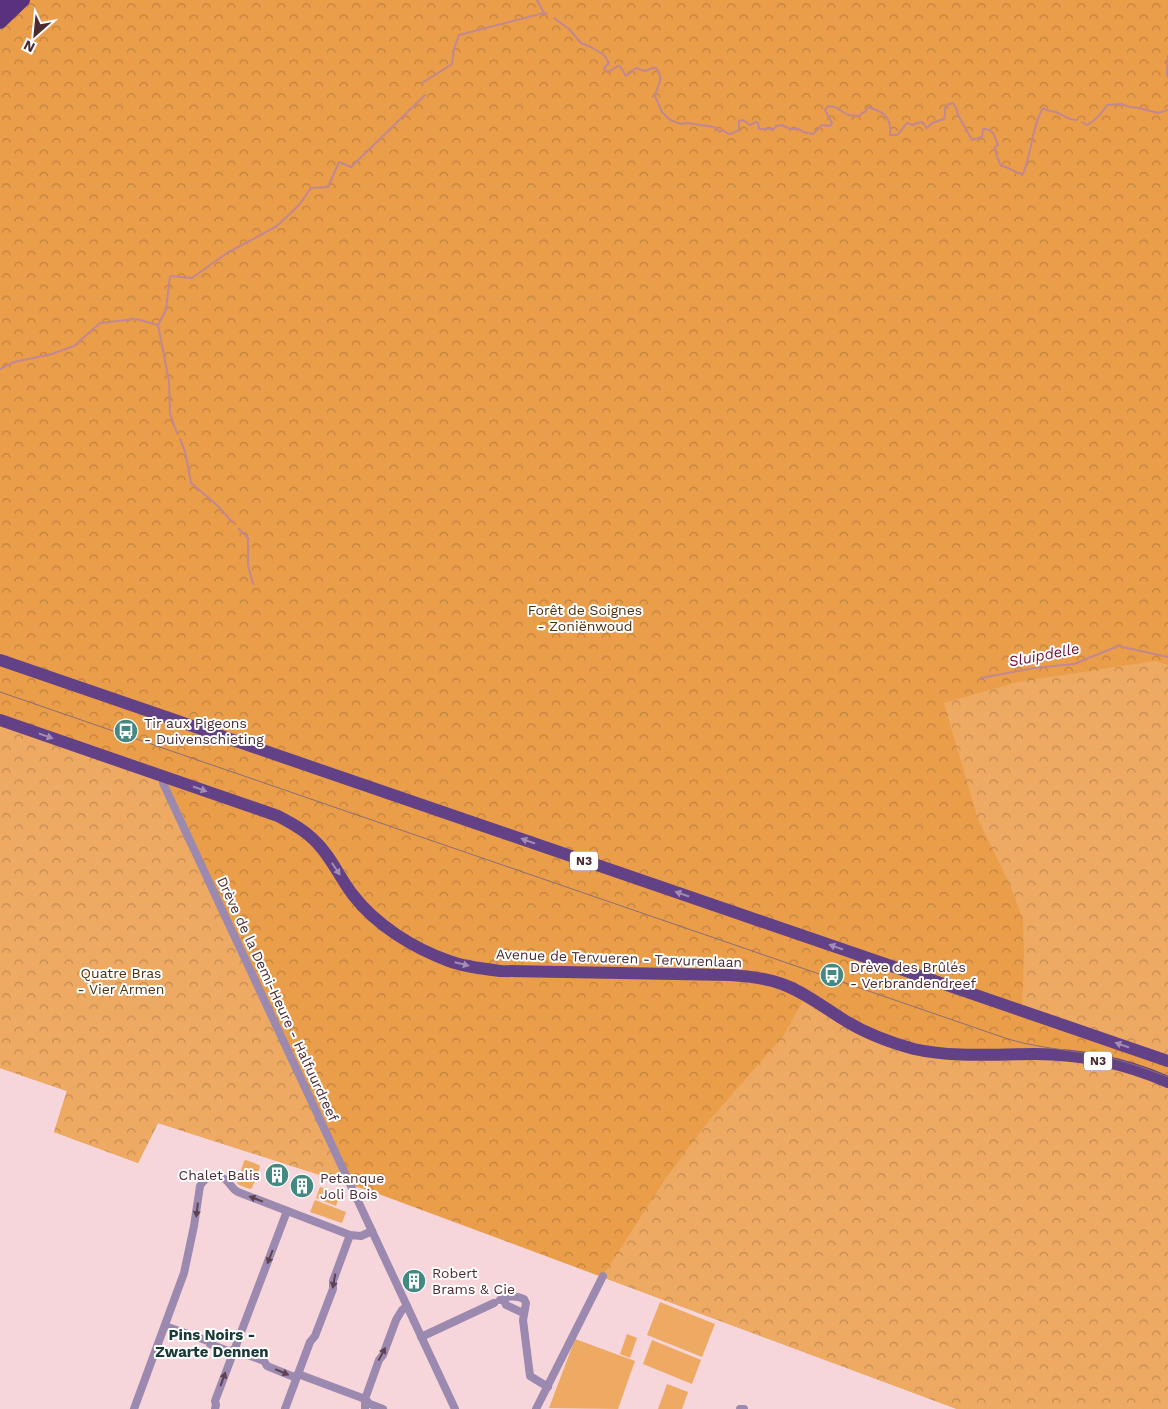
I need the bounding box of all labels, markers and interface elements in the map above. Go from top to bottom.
north arrow [10,10,60,60]
text: N [21,37,37,56]
park label: Forêt de Soignes - Zoniënwoud [528,602,642,634]
water label: Sluipdelle [1007,639,1081,671]
place label: Tir aux Pigeons - Duivenschieting [144,715,264,747]
bus stop icon: Tir aux Pigeons - Duivenschieting [113,718,139,744]
one-way arrow [39,732,54,740]
one-way arrow [192,786,207,793]
one-way arrow [521,837,536,845]
road number: N3 [570,851,598,870]
one-way arrow [331,862,340,876]
street label: Drève de la Demi-Heure - Halfuurdreef [214,874,342,1124]
one-way arrow [674,890,689,898]
one-way arrow [828,943,843,951]
street label: Avenue de Tervueren - Tervurenlaan [496,946,742,970]
place label: Drève des Brûlés - Verbrandendreef [850,959,976,991]
one-way arrow [454,960,469,968]
bus stop icon: Drève des Brûlés - Verbrandendreef [819,962,845,988]
park label: Quatre Bras - Vier Armen [78,965,164,997]
one-way arrow [1114,1041,1129,1049]
road number: N3 [1084,1052,1112,1070]
building icon: Chalet Balis [264,1162,290,1188]
place label: Chalet Balis [179,1167,260,1183]
place label: Petanque Joli Bois [320,1170,384,1202]
building icon: Petanque Joli Bois [289,1173,315,1199]
one-way arrow [248,1195,263,1203]
one-way arrow [193,1202,201,1218]
one-way arrow [266,1250,274,1265]
place label: Robert Brams & Cie [432,1265,515,1297]
building icon: Robert Brams & Cie [401,1268,427,1294]
one-way arrow [330,1274,338,1290]
district label: Pins Noirs - Zwarte Dennen [155,1326,269,1361]
one-way arrow [378,1347,386,1361]
one-way arrow [275,1368,289,1376]
one-way arrow [219,1372,227,1386]

